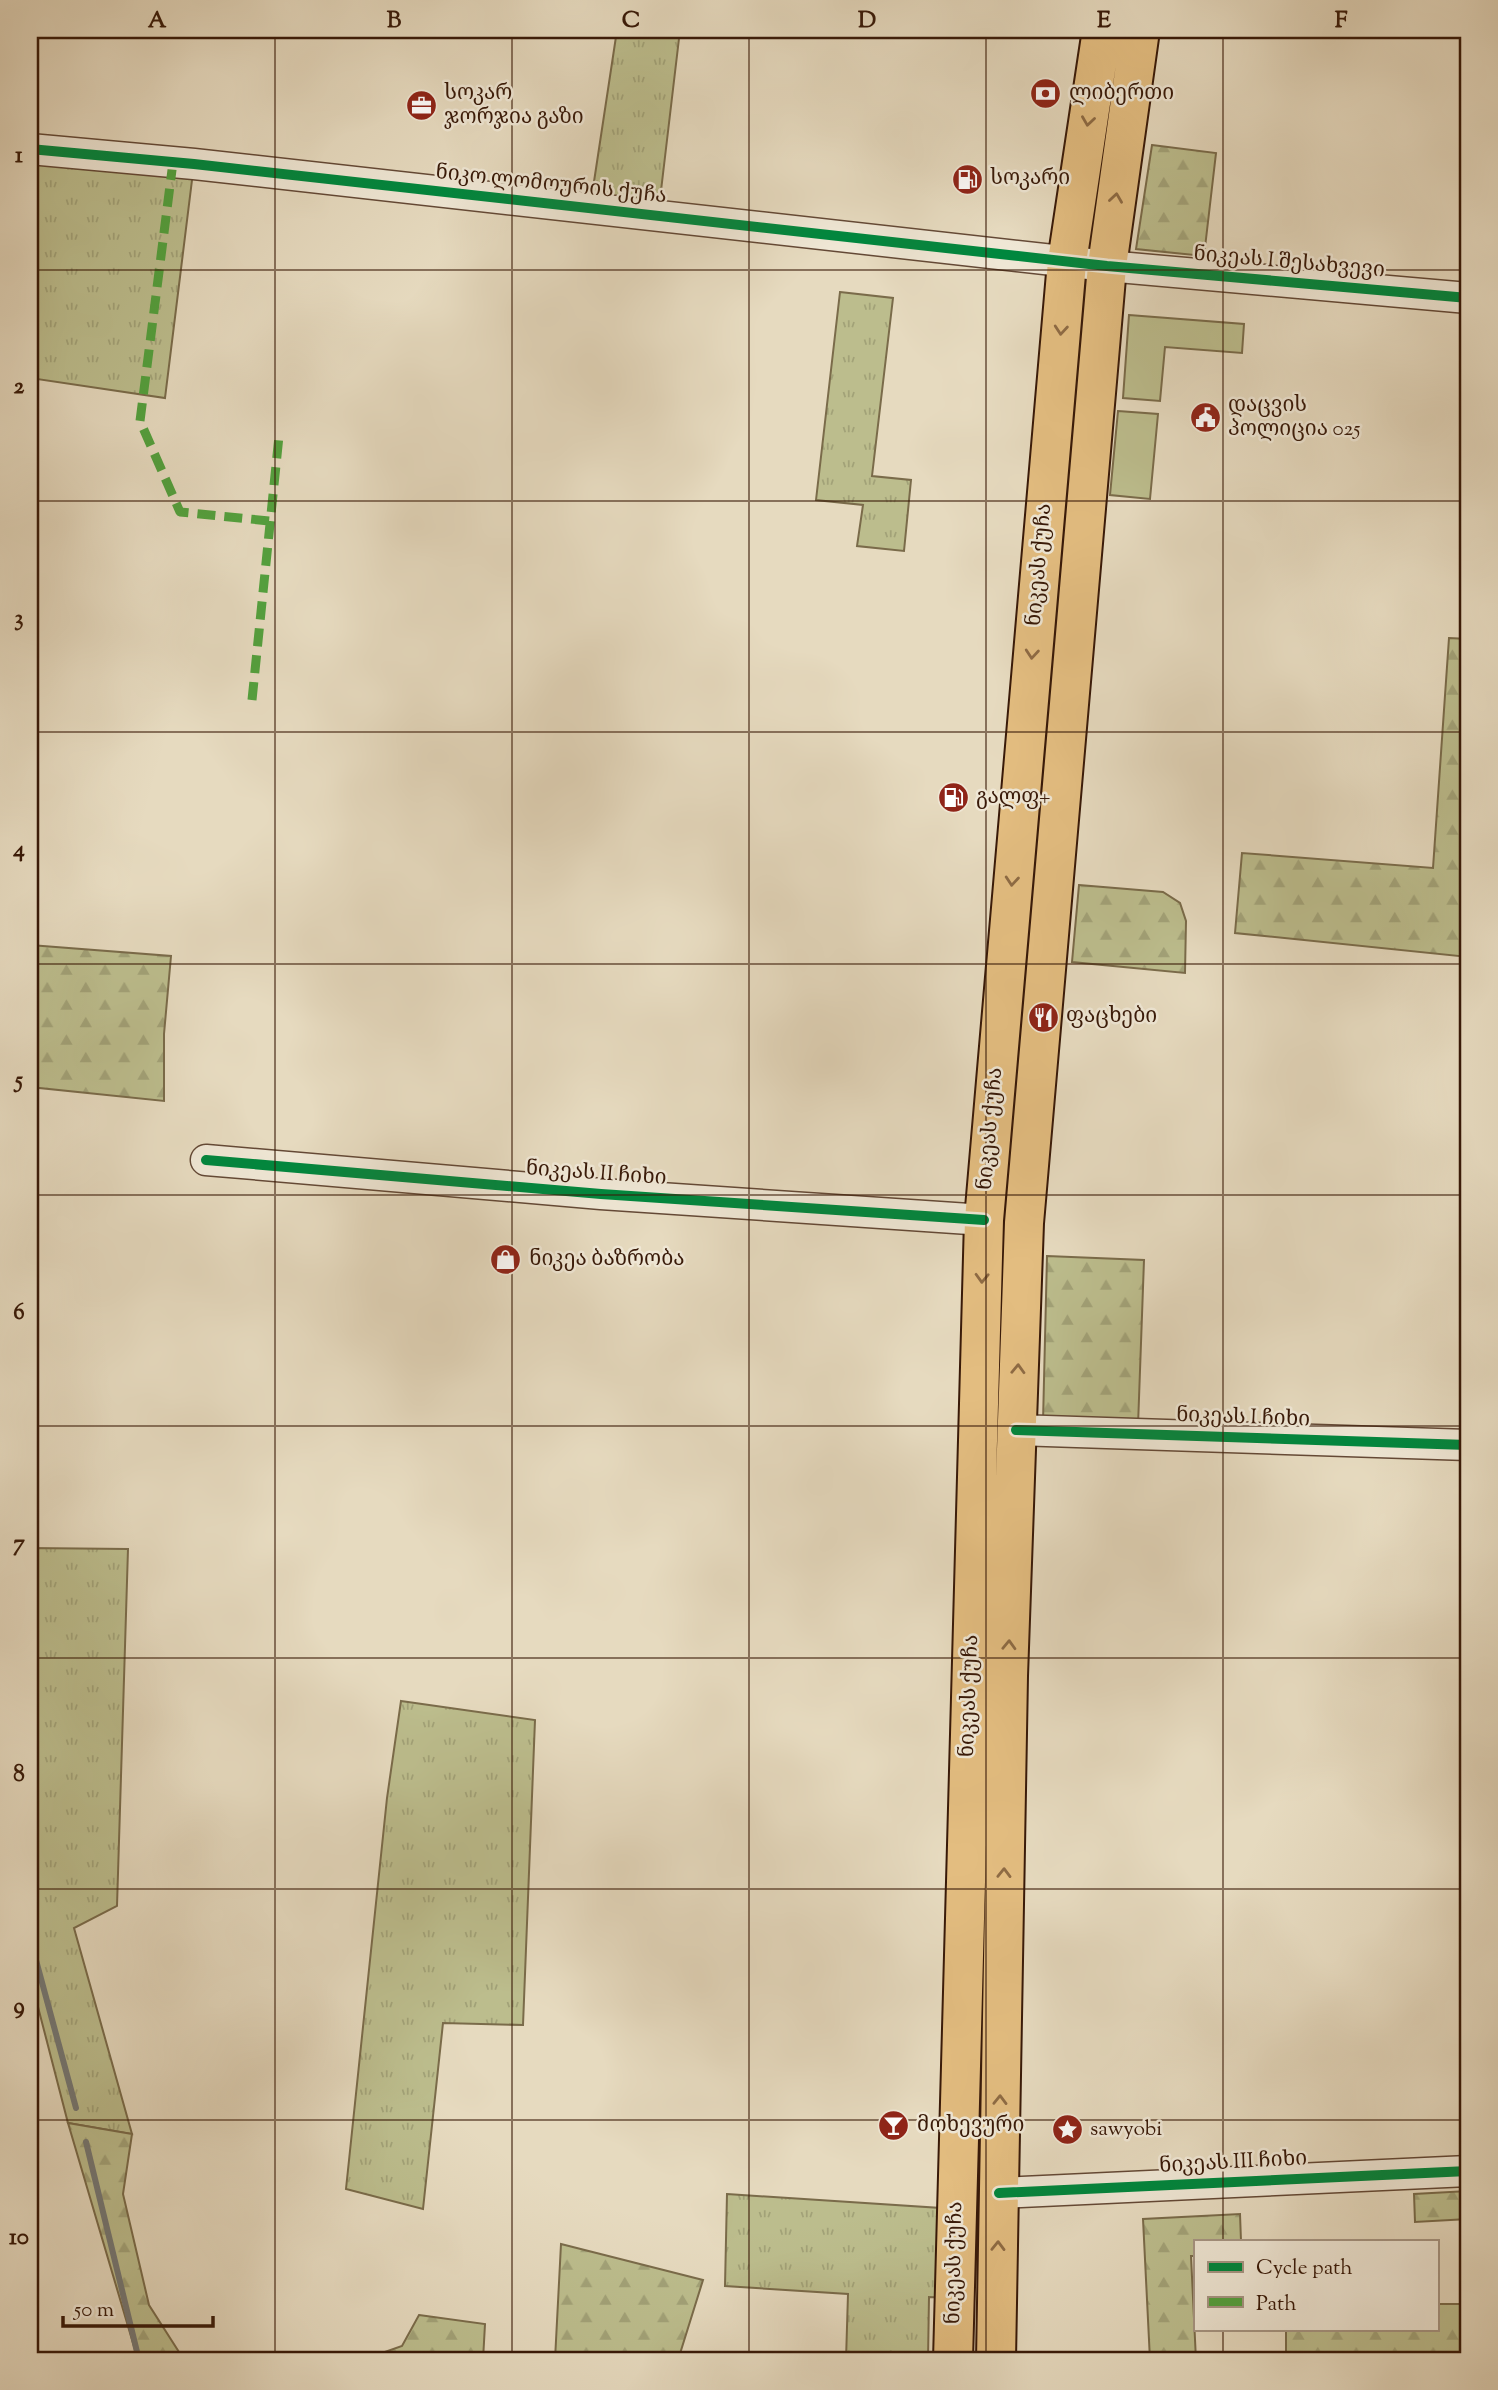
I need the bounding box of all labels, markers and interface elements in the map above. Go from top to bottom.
text: A [148,5,167,38]
text: B [387,5,402,38]
text: C [622,5,640,38]
text: D [858,5,876,38]
text: E [1097,5,1111,38]
text: F [1335,5,1348,38]
bank icon: ლიბერთი [1029,77,1063,111]
place label: სოკარ ჯორჯია გაზი [444,79,584,133]
place label: ლიბერთი [1069,79,1174,109]
office icon: სოკარ ჯორჯია გაზი [404,89,438,123]
one-way arrow [1081,116,1096,127]
text: 1 [15,140,23,173]
street label: ნიკო ლომოურის ქუჩა [434,158,668,212]
fuel station icon: სოკარი [950,162,984,196]
place label: სოკარი [990,164,1070,194]
one-way arrow [1109,193,1124,204]
street label: ნიკეას I შესახვევი [1192,240,1386,286]
one-way arrow [1054,325,1069,336]
text: 2 [14,371,25,404]
place label: დაცვის პოლიცია 025 [1228,391,1360,445]
public building icon: დაცვის პოლიცია 025 [1188,401,1222,435]
street label: ნიკეას ქუჩა [1020,502,1060,628]
text: 3 [14,603,24,636]
one-way arrow [1025,649,1040,660]
fuel station icon: გალფ+ [936,781,970,815]
place label: გალფ+ [976,783,1050,813]
text: 4 [12,834,25,867]
one-way arrow [1005,875,1020,886]
restaurant icon: ფაცხები [1026,1000,1060,1034]
place label: ფაცხები [1066,1002,1157,1032]
text: 5 [13,1065,23,1098]
street label: ნიკეას ქუჩა [971,1066,1011,1192]
street label: ნიკეას II ჩიხი [524,1154,668,1194]
shop icon: ნიკეა ბაზრობა [489,1243,523,1277]
place label: ნიკეა ბაზრობა [529,1245,685,1275]
one-way arrow [974,1274,990,1284]
text: 6 [13,1297,25,1330]
one-way arrow [1011,1363,1026,1374]
street label: ნიკეას I ჩიხი [1175,1401,1311,1435]
text: 7 [13,1528,25,1561]
street label: ნიკეას ქუჩა [953,1634,987,1758]
one-way arrow [1001,1639,1017,1650]
text: 8 [13,1759,25,1792]
one-way arrow [997,1867,1012,1878]
text: 9 [13,1991,25,2024]
one-way arrow [993,2094,1008,2105]
bar icon: მოხევური [877,2109,911,2143]
place label: მოხევური [917,2111,1025,2141]
place icon: sawyobi [1050,2113,1084,2147]
place label: sawyobi [1090,2115,1162,2145]
street label: ნიკეას III ჩიხი [1158,2144,1308,2182]
street label: ნიკეას ქუჩა [939,2201,971,2325]
text: 10 [9,2222,29,2255]
one-way arrow [990,2240,1006,2251]
legend [1194,2240,1438,2330]
text: Cycle path [1256,2254,1353,2284]
scale bar [63,2285,214,2329]
text: Path [1256,2290,1297,2320]
text: 50 m [73,2296,114,2326]

